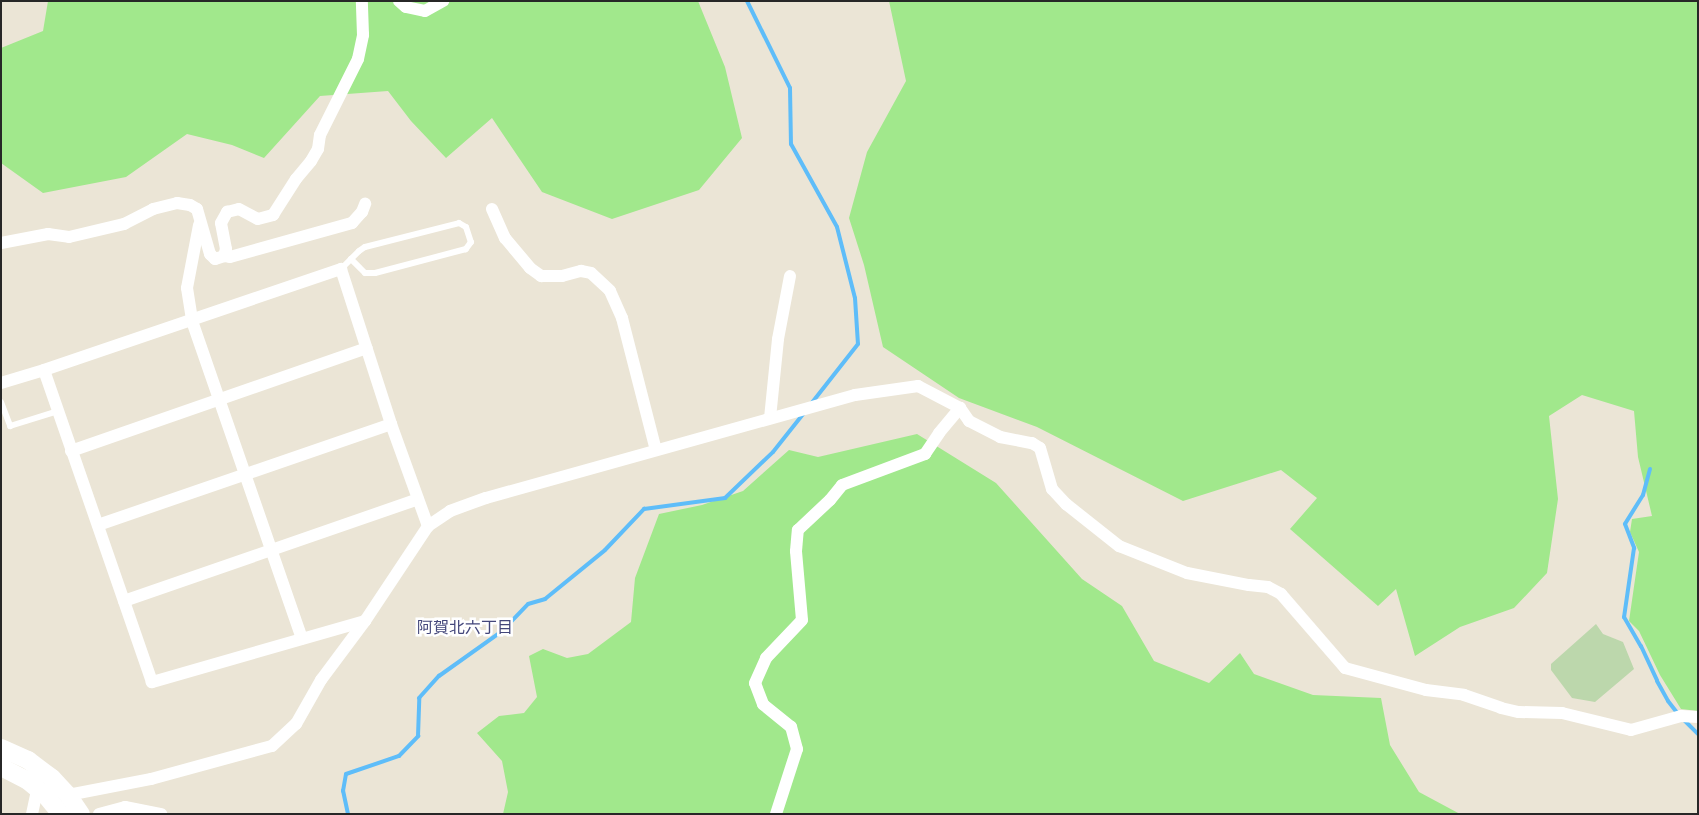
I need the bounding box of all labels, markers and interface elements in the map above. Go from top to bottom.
district label: 阿賀北六丁目 [417,618,513,638]

